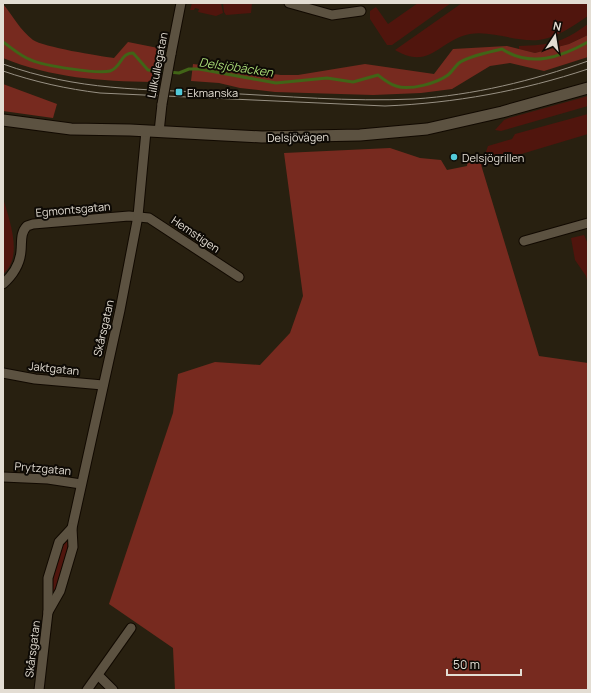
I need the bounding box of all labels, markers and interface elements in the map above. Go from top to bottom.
north arrow [535,16,575,56]
text: N [552,18,563,34]
street label: Lillkullegatan [143,31,171,99]
water label: Delsjöbäcken [198,53,275,81]
place label: Ekmanska [187,85,238,100]
marker: Ekmanska [174,87,184,97]
street label: Delsjövägen [267,129,329,145]
place label: Delsjögrillen [462,150,524,165]
marker: Delsjögrillen [449,152,459,162]
street label: Egmontsgatan [35,198,111,220]
street label: Hemstigen [169,212,223,256]
street label: Skårsgatan [89,298,117,358]
street label: Jaktgatan [28,358,80,378]
street label: Prytzgatan [14,458,72,478]
street label: Skårsgatan [21,620,43,678]
scale bar [447,651,521,677]
text: 50 m [453,656,480,673]

